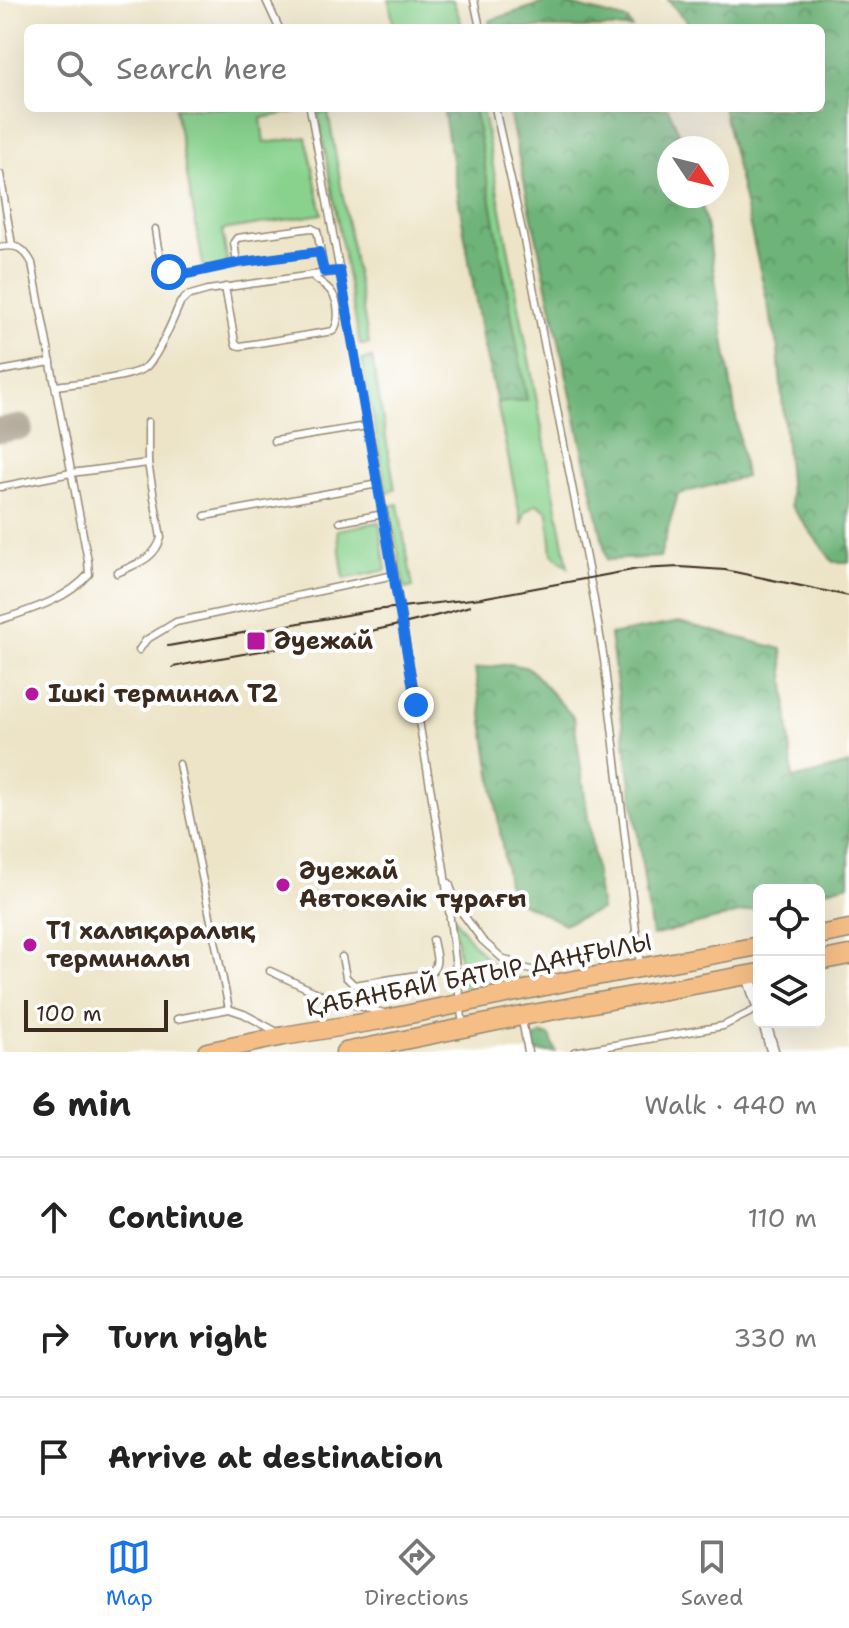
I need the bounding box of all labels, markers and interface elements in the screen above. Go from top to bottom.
search box [24,24,825,112]
icon: search [52,46,96,90]
text: Search here [116,48,287,89]
north arrow [657,136,729,208]
route start [151,254,187,290]
place label: Әуежай [274,625,373,657]
marker: Әуежай [245,630,267,652]
place label: Ішкі терминал T2 [48,678,278,710]
marker: Ішкі терминал T2 [23,685,41,703]
route end [398,687,434,723]
place label: Әуежай Автокөлік тұрағы [299,855,527,915]
marker: Әуежай Автокөлік тұрағы [274,876,292,894]
map controls [753,884,825,1028]
button: locate [753,884,825,956]
place label: T1 халықаралық терминалы [46,915,256,975]
street label: ҚАБАНБАЙ БАТЫР ДАҢҒЫЛЫ [304,926,654,1024]
marker: T1 халықаралық терминалы [21,936,39,954]
button: layers [753,956,825,1028]
scale bar [24,996,168,1032]
text: 100 m [36,999,102,1028]
text: 6 min [32,1081,131,1127]
text: Walk · 440 m [644,1087,817,1122]
icon: ahead [32,1195,76,1239]
text: Continue [108,1197,244,1238]
text: 110 m [747,1200,817,1235]
icon: right [32,1315,76,1359]
text: Turn right [108,1317,267,1358]
text: 330 m [733,1320,817,1355]
icon: arrive [32,1435,76,1479]
text: Arrive at destination [108,1437,443,1478]
tab: Map [106,1535,153,1612]
tab: Directions [364,1535,469,1612]
tab: Saved [681,1535,743,1612]

